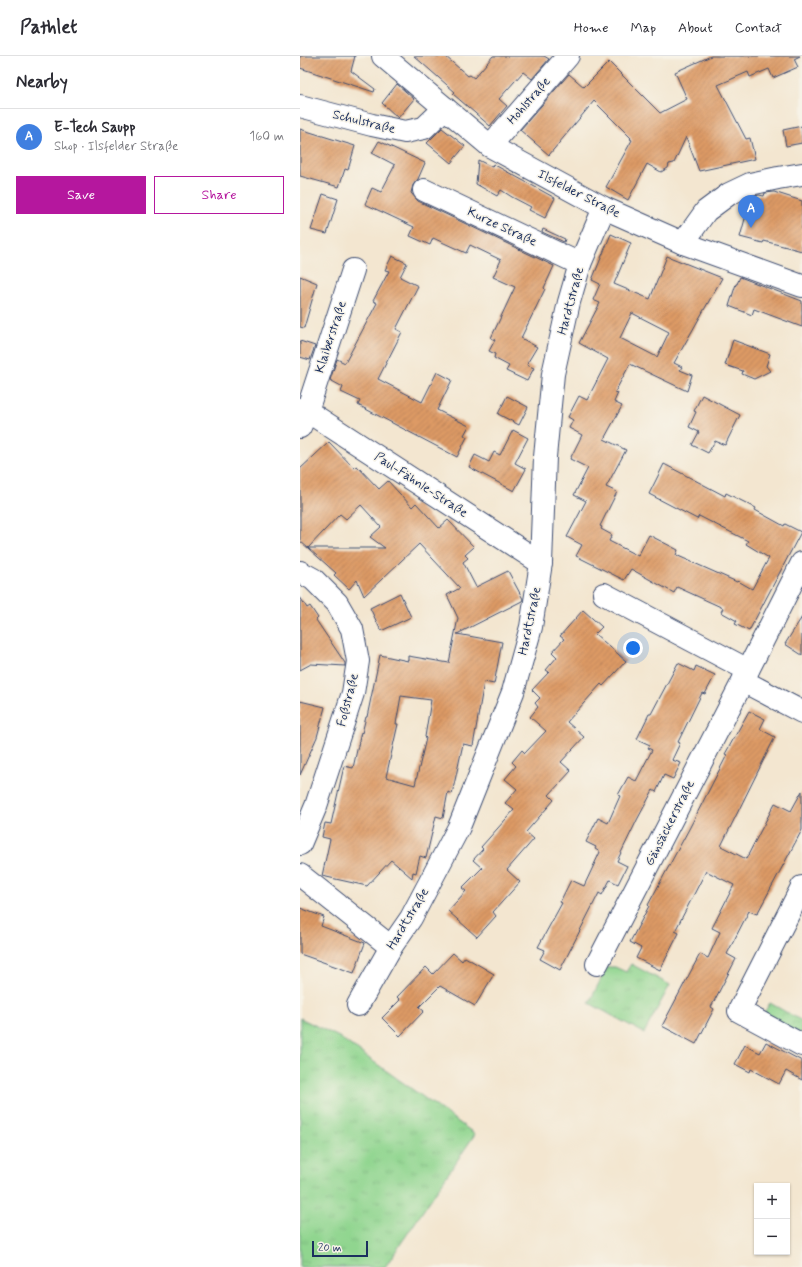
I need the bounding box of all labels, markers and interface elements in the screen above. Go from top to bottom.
text: Pathlet [20,15,77,40]
text: Home [574,19,608,37]
text: Map [630,19,656,37]
text: About [678,19,713,37]
text: Contact [735,19,782,37]
text: Nearby [16,71,68,93]
street label: Hohlstraße [504,74,554,128]
street label: Schulstraße [331,106,397,138]
text: E-Tech Saupp [54,118,135,138]
text: A [25,128,33,145]
text: 160 m [249,128,284,145]
text: Shop · Ilsfelder Straße [54,138,178,155]
street label: Ilsfelder Straße [535,166,623,222]
button: Save [16,176,146,214]
button: Share [154,176,284,214]
pin: A [738,195,764,228]
street label: Kurze Straße [464,203,540,251]
street label: Hardtstraße [554,265,588,337]
street label: Klaiberstraße [311,299,351,375]
street label: Paul-Fähnle-Straße [371,448,471,522]
street label: Hardtstraße [514,585,546,657]
your location [623,638,643,658]
street label: Foßstraße [333,672,363,728]
street label: Gänsäckerstraße [641,777,699,869]
street label: Hardtstraße [383,885,433,953]
map controls [754,1183,790,1255]
button: + [754,1183,790,1219]
button: − [754,1219,790,1255]
scale bar [312,1239,368,1258]
text: 20 m [318,1241,341,1255]

